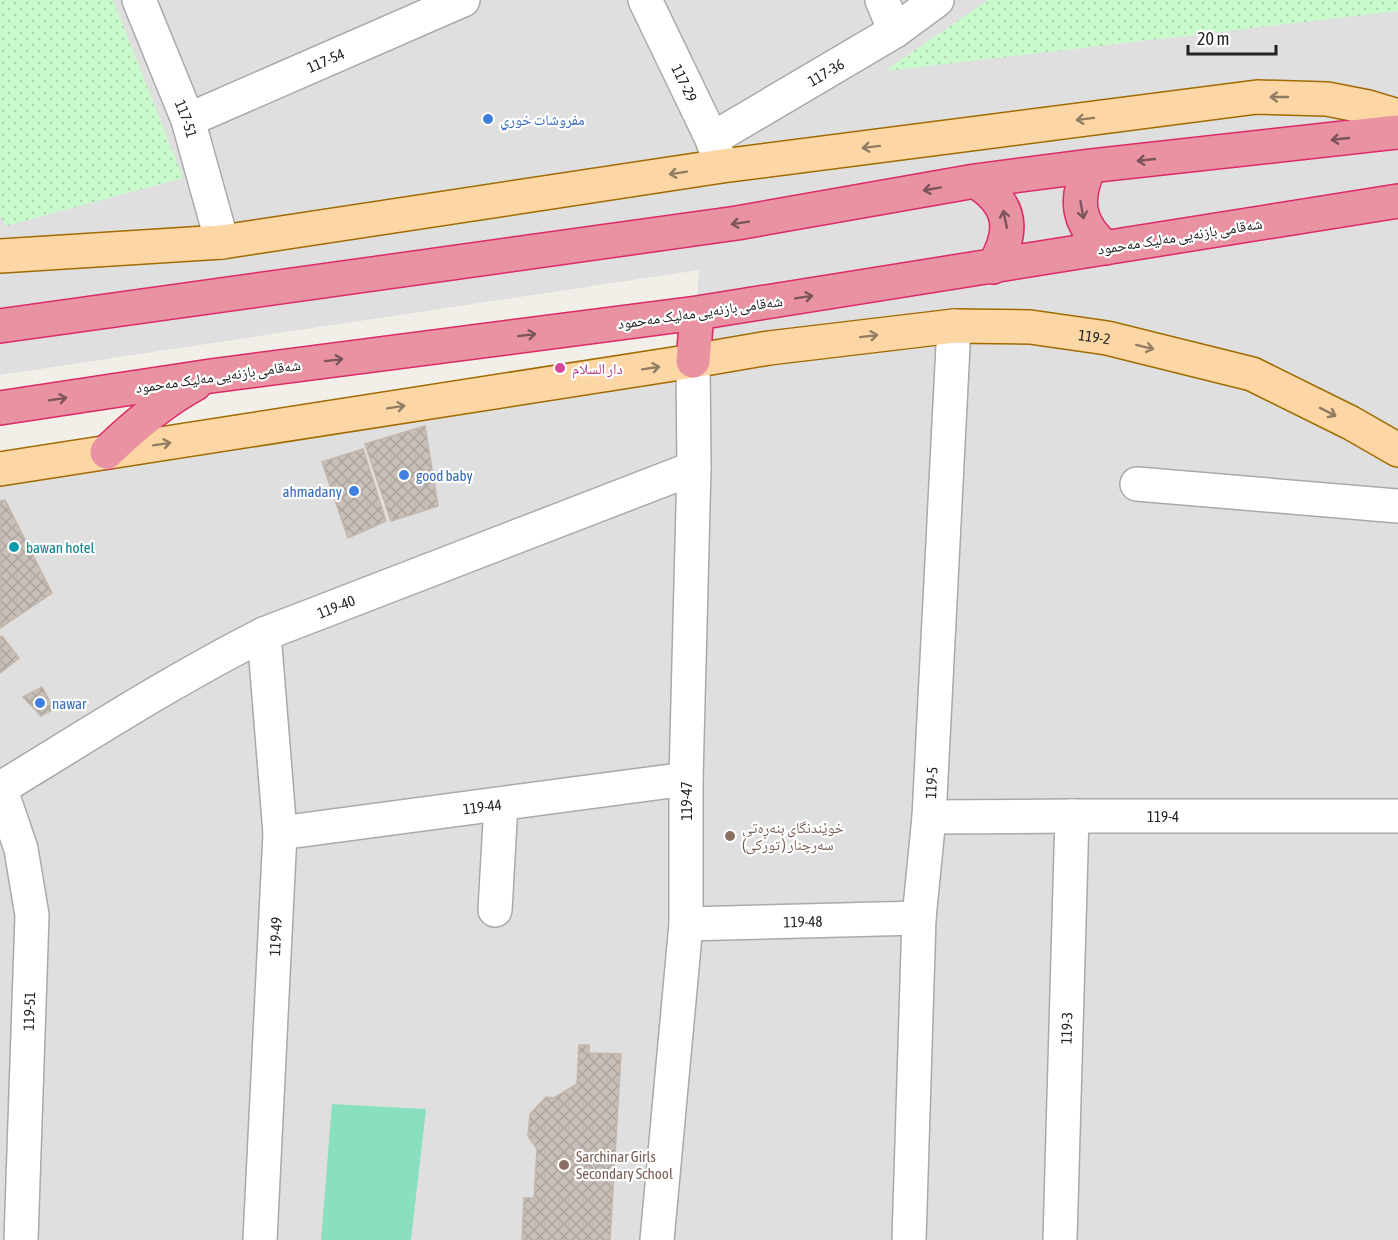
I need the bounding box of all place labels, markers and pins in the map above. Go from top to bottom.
place label: مفروشات خوري [500,111,585,131]
marker: مفروشات خوري [481,112,495,126]
place label: دار السلام [572,360,623,379]
marker: دار السلام [553,361,567,375]
place label: good baby [416,467,473,484]
marker: good baby [397,468,411,482]
place label: ahmadany [282,483,342,500]
marker: ahmadany [347,484,361,498]
place label: bawan hotel [26,539,95,556]
marker: bawan hotel [7,540,21,554]
place label: nawar [52,695,87,712]
marker: nawar [33,696,47,710]
place label: خوێندنگای بنەڕەتی سەرچنار ( تورکی) [742,819,844,855]
marker: خوێندنگای بنەڕەتی سەرچنار ( تورکی) [723,829,737,843]
place label: Sarchinar Girls Secondary School [576,1148,673,1182]
marker: Sarchinar Girls Secondary School [557,1158,571,1172]

